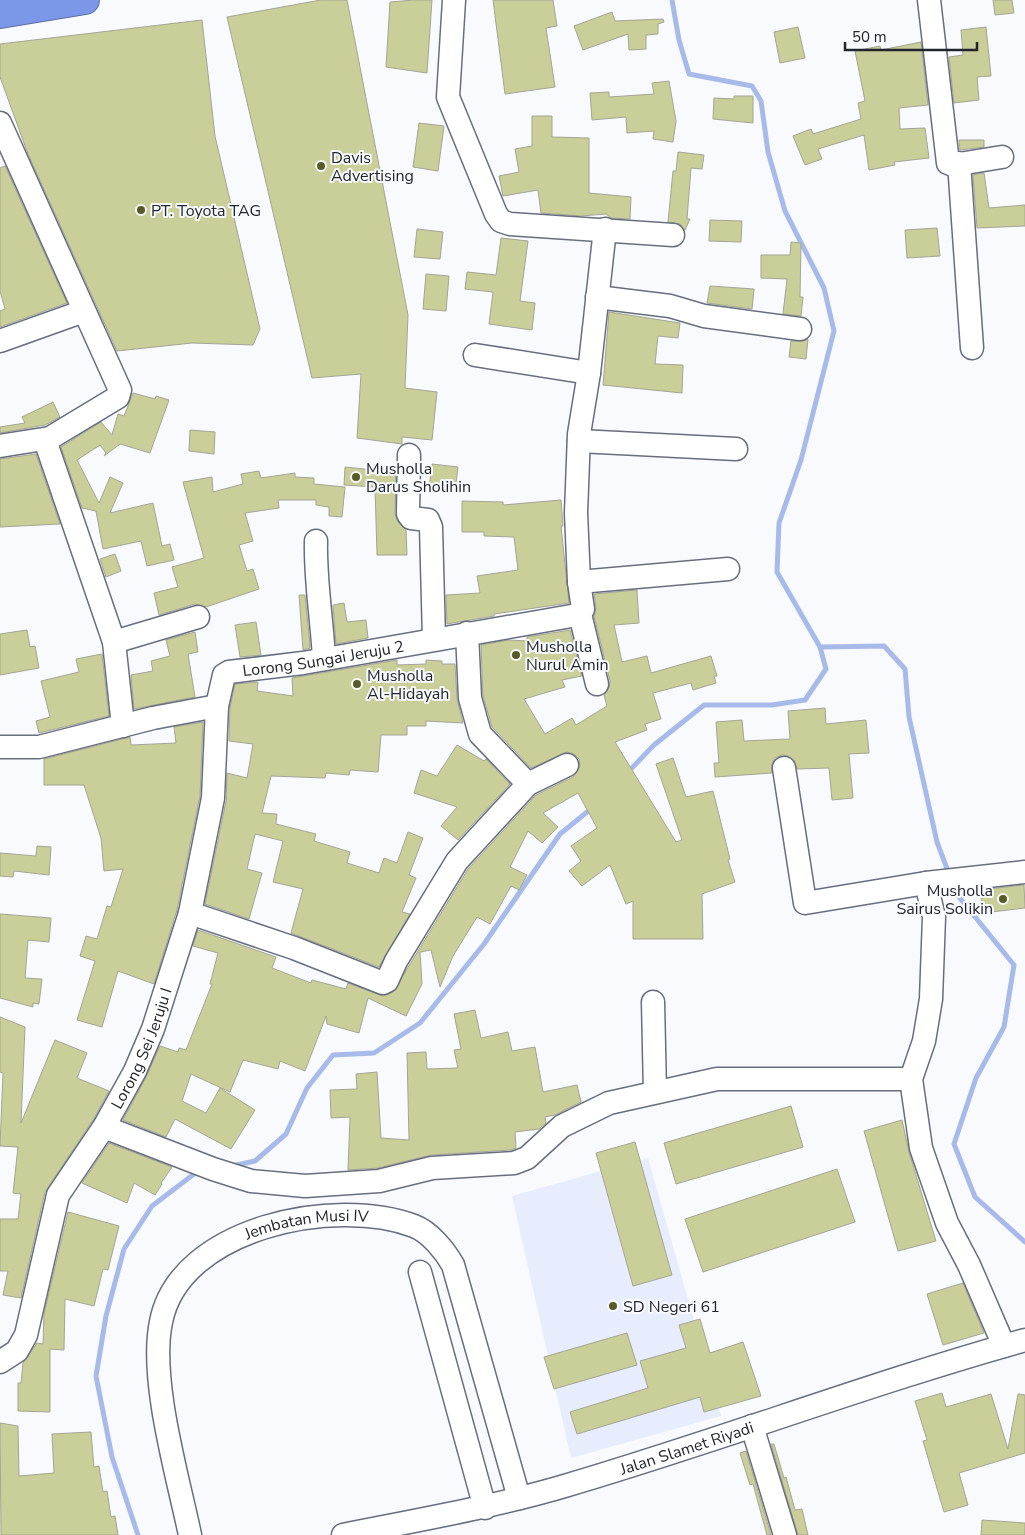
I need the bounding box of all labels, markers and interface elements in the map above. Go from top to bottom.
scale bar [845,20,978,52]
text: 50 m [852,27,887,47]
place label: Davis Advertising [331,147,414,187]
marker: Davis Advertising [315,160,327,172]
place label: PT. Toyota TAG [151,200,261,222]
marker: PT. Toyota TAG [135,204,147,216]
place label: Musholla Darus Sholihin [366,458,471,498]
marker: Musholla Darus Sholihin [350,471,362,483]
street label: Lorong Sungai Jeruju 2 [241,635,406,682]
place label: Musholla Nurul Amin [526,636,609,676]
marker: Musholla Nurul Amin [510,649,522,661]
place label: Musholla Al-Hidayah [367,665,449,705]
marker: Musholla Al-Hidayah [351,678,363,690]
place label: Musholla Sairus Solikin [896,880,993,920]
marker: Musholla Sairus Solikin [997,893,1009,905]
street label: Lorong Sei Jeruju I [106,985,178,1113]
street label: Jembatan Musi IV [241,1205,370,1246]
place label: SD Negeri 61 [623,1296,720,1318]
marker: SD Negeri 61 [607,1300,619,1312]
street label: Jalan Slamet Riyadi [617,1417,757,1481]

